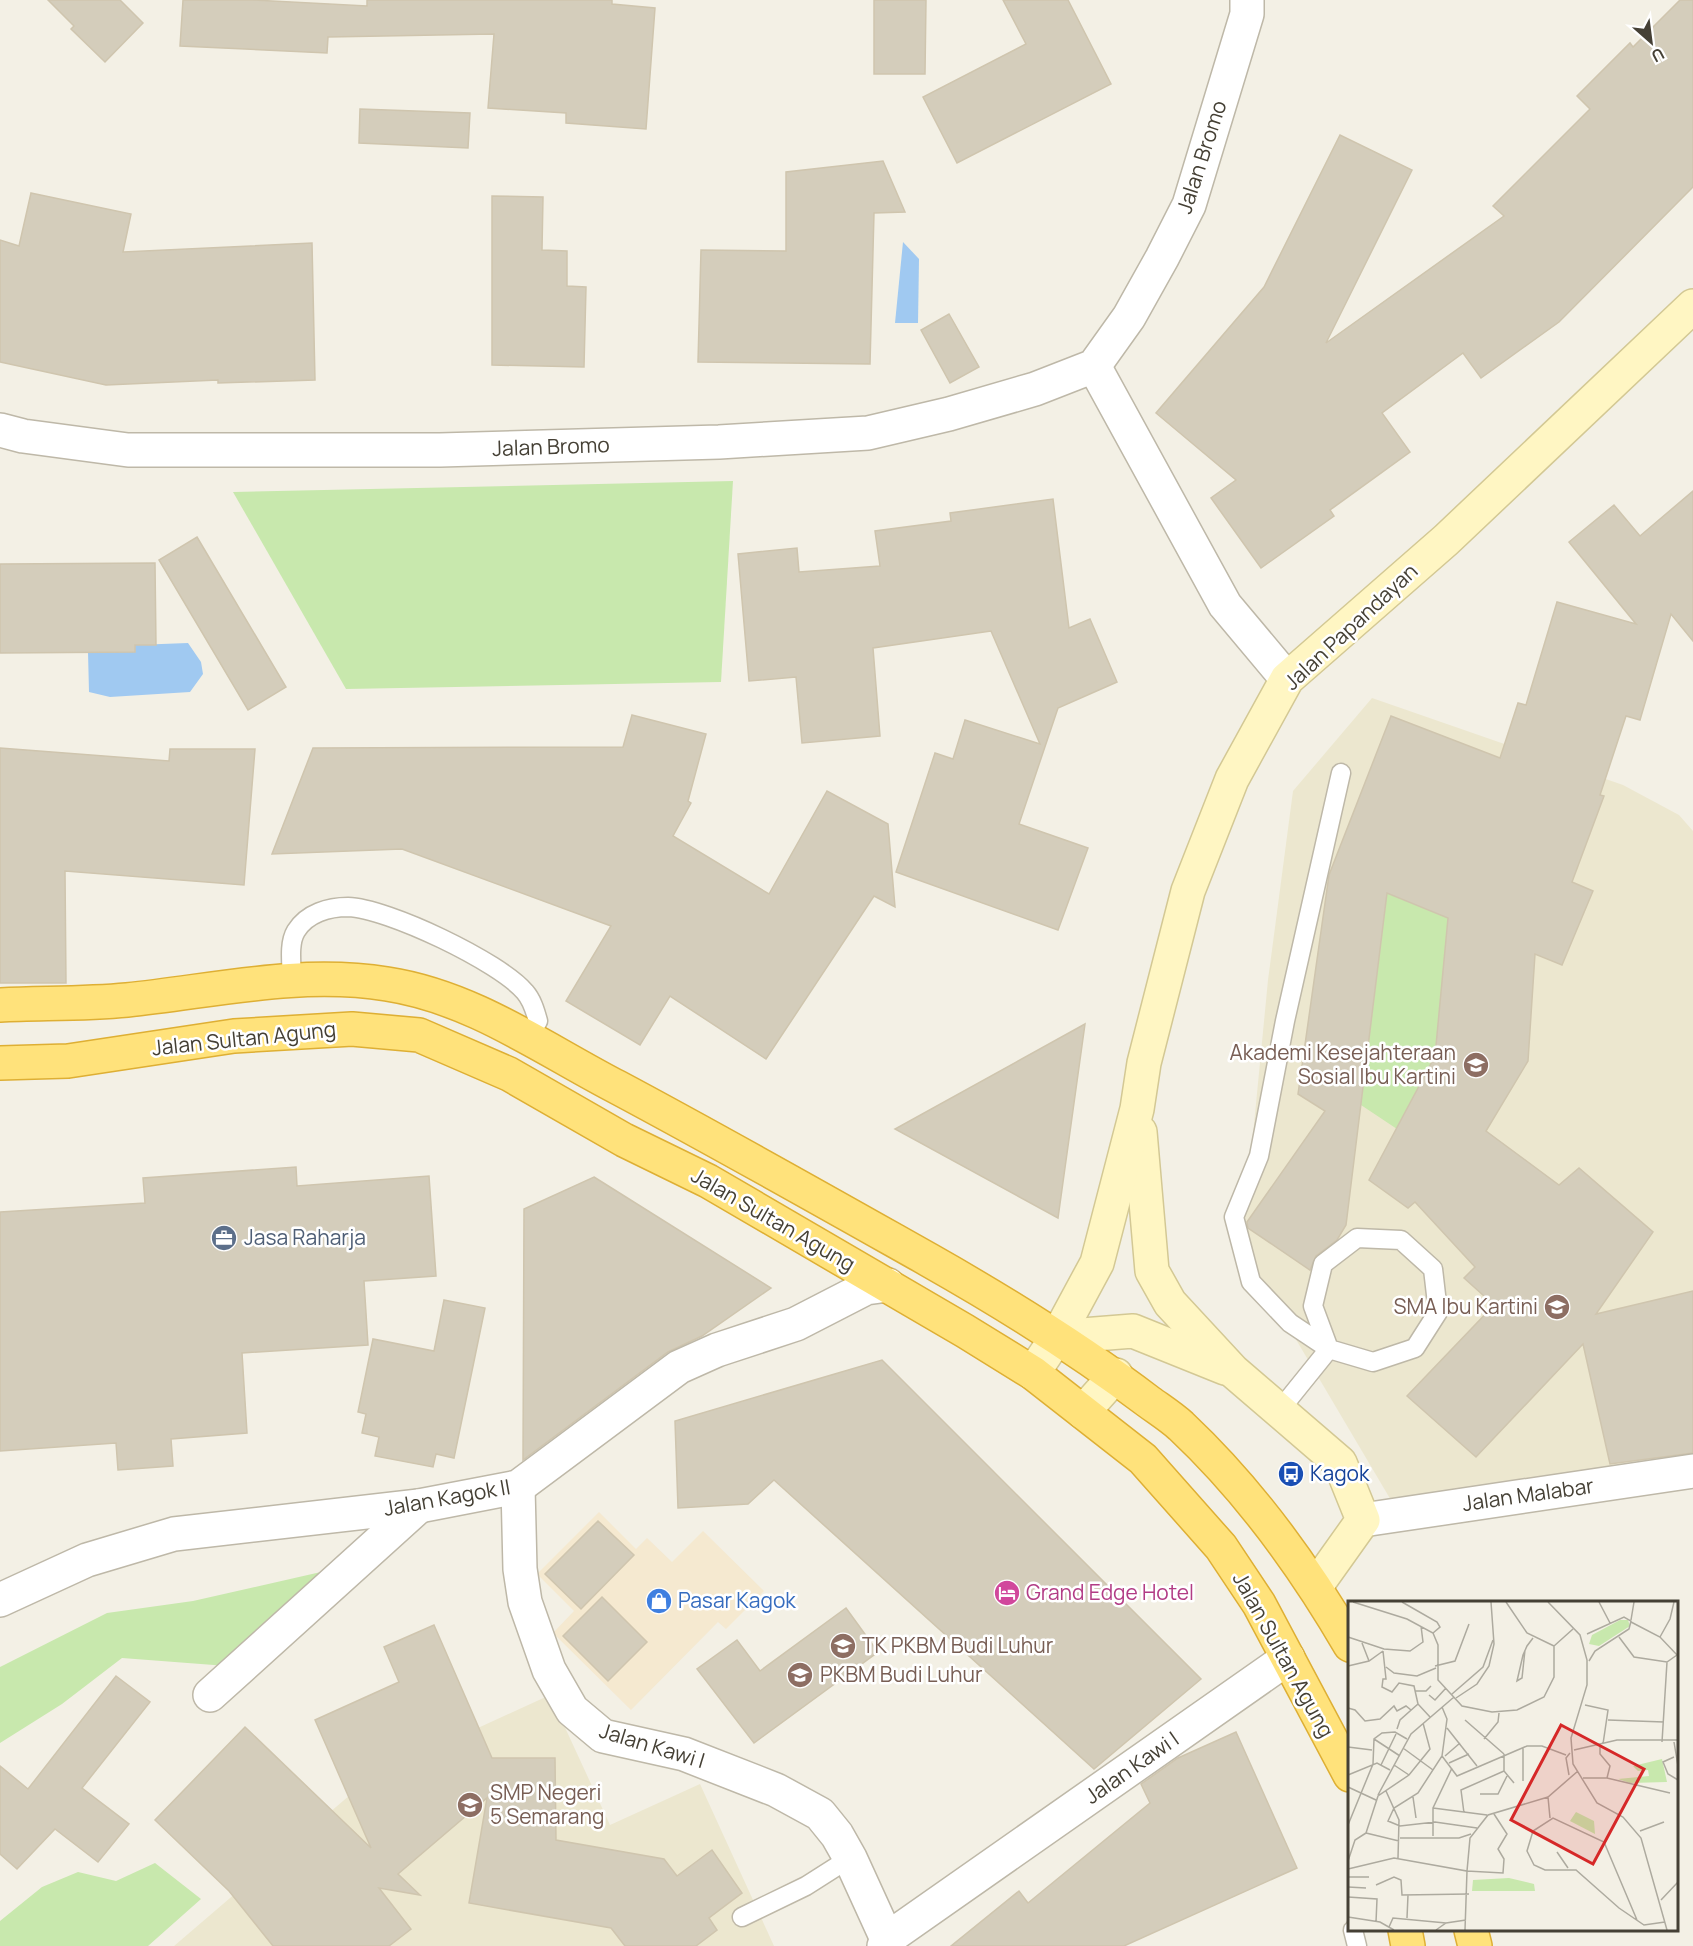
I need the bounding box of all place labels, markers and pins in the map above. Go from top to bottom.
place label: Akademi Kesejahteraan Sosial Ibu Kartini [1229,1038,1456,1090]
school or university icon: Akademi Kesejahteraan Sosial Ibu Kartini [1461,1050,1491,1080]
office icon: Jasa Raharja [209,1223,239,1253]
place label: Jasa Raharja [244,1223,366,1251]
place label: SMA Ibu Kartini [1393,1292,1538,1320]
school or university icon: SMA Ibu Kartini [1542,1292,1572,1322]
bus stop icon: Kagok [1276,1459,1306,1489]
place label: Kagok [1310,1459,1370,1487]
hotel icon: Grand Edge Hotel [992,1578,1022,1608]
place label: Grand Edge Hotel [1026,1578,1194,1606]
shop icon: Pasar Kagok [644,1586,674,1616]
place label: Pasar Kagok [678,1586,796,1614]
school or university icon: TK PKBM Budi Luhur [828,1631,858,1661]
place label: TK PKBM Budi Luhur [862,1631,1054,1659]
school or university icon: PKBM Budi Luhur [785,1660,815,1690]
place label: PKBM Budi Luhur [820,1660,983,1688]
place label: SMP Negeri 5 Semarang [490,1778,604,1830]
school or university icon: SMP Negeri 5 Semarang [455,1790,485,1820]

